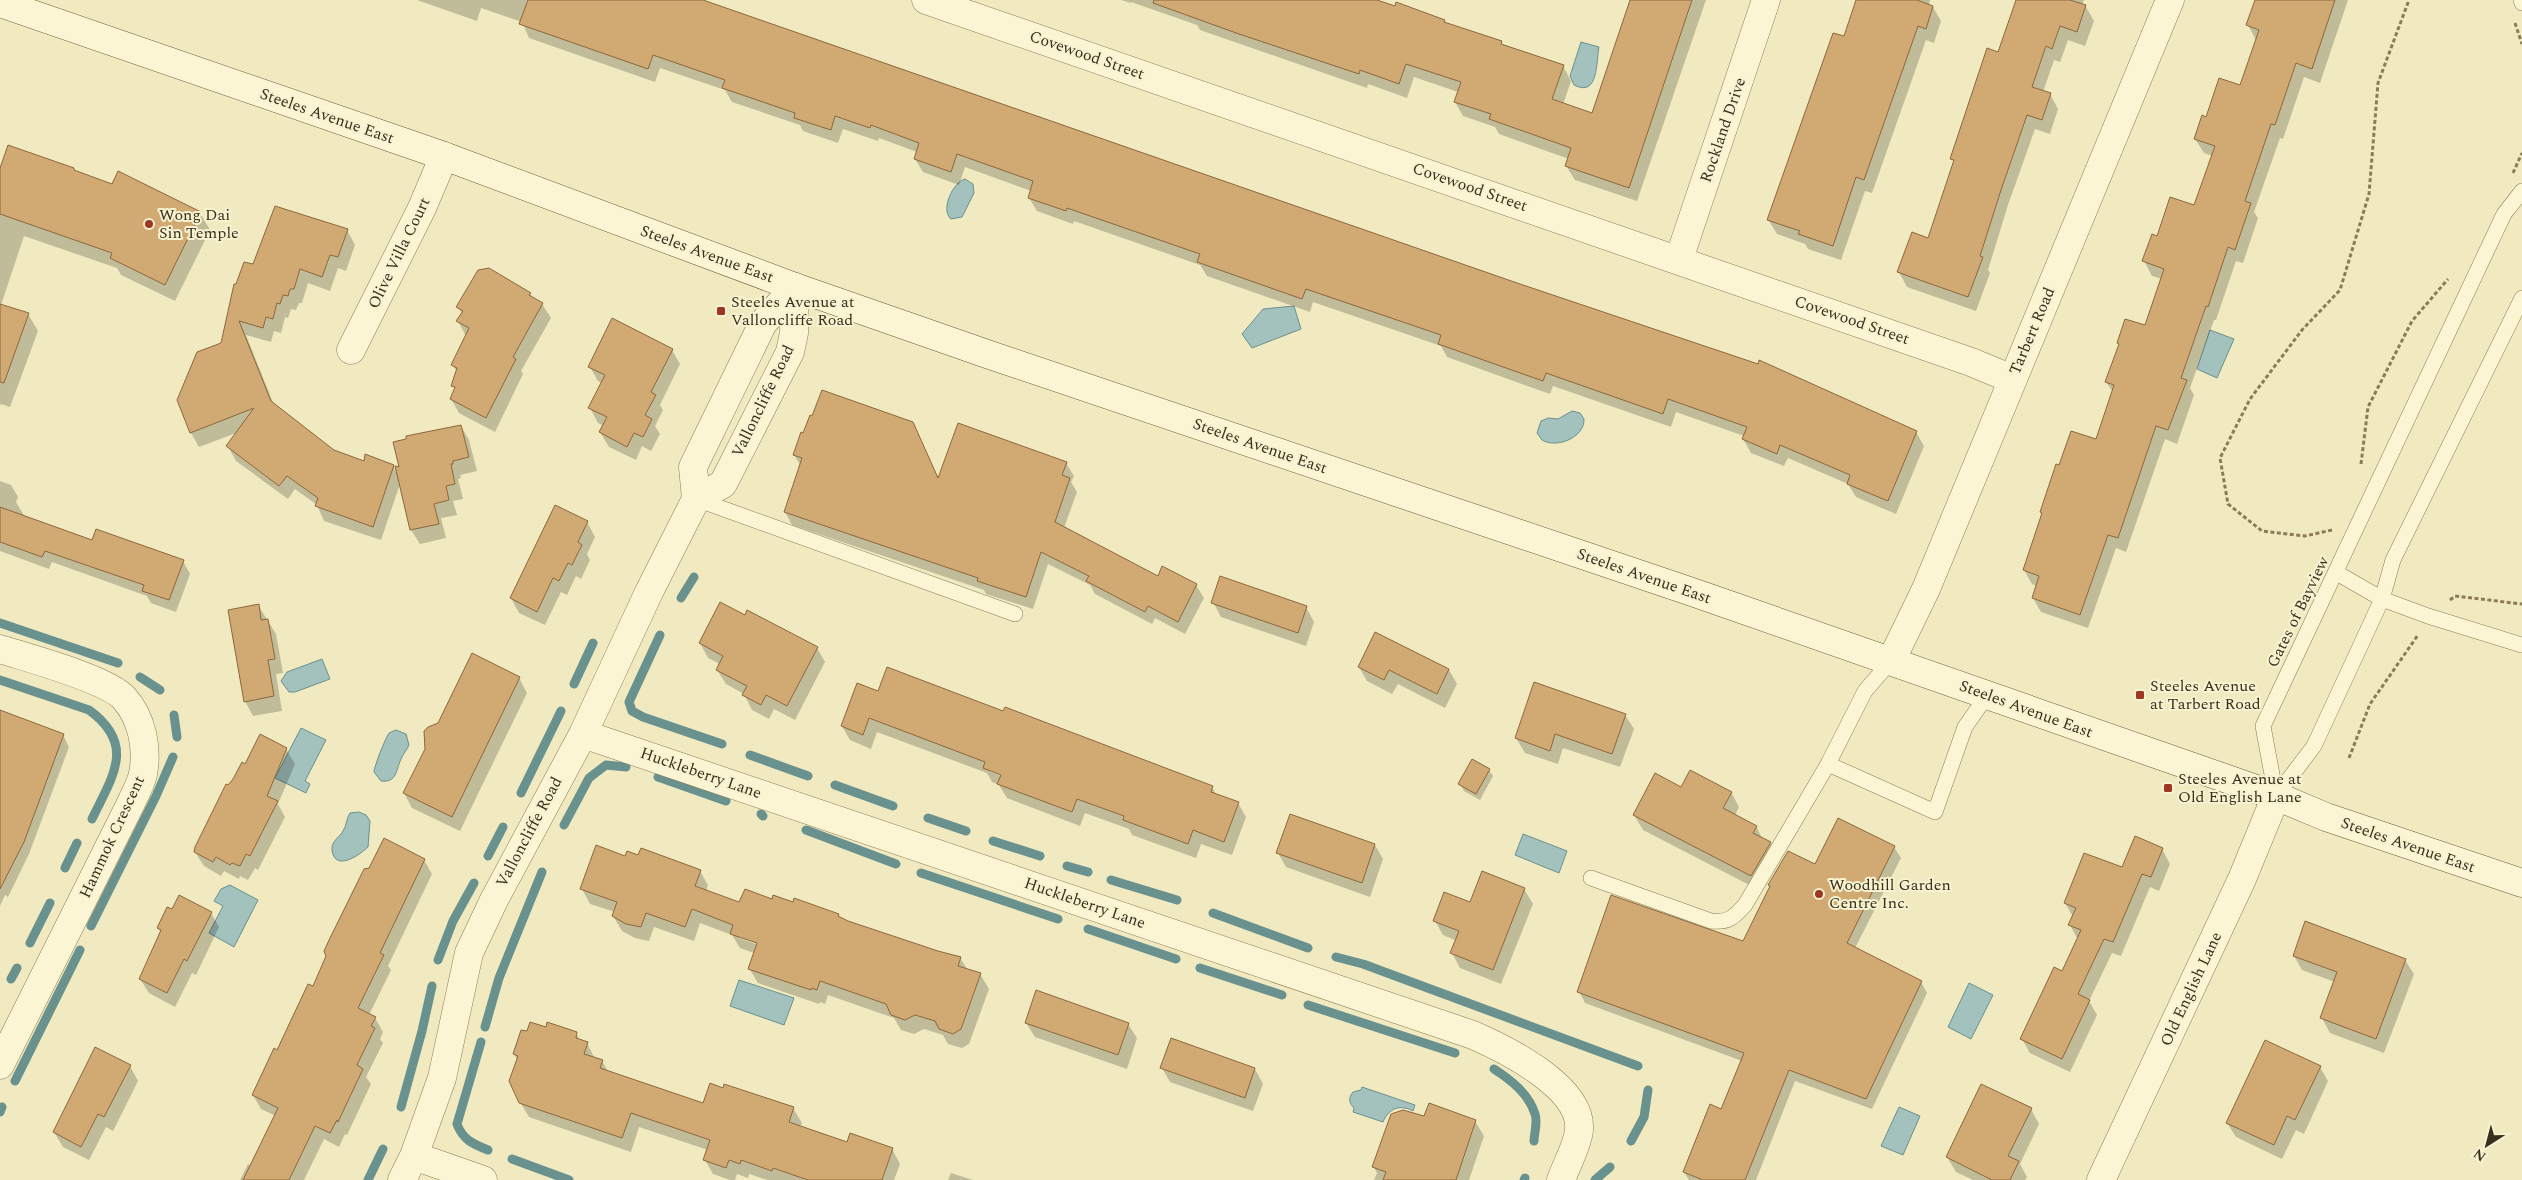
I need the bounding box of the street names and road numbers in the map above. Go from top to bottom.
street label: Covewood Street [1026,24,1148,86]
street label: Rockland Drive [1694,74,1752,186]
street label: Steeles Avenue East [257,82,398,150]
street label: Covewood Street [1409,156,1531,218]
street label: Olive Villa Court [362,193,437,313]
street label: Steeles Avenue East [637,219,777,289]
street label: Tarbert Road [2003,283,2061,379]
street label: Covewood Street [1791,289,1913,351]
street label: Valloncliffe Road [725,341,801,461]
street label: Steeles Avenue East [1190,412,1331,480]
street label: Steeles Avenue East [1574,542,1715,610]
street label: Gates of Bayview [2261,552,2336,672]
street label: Steeles Avenue East [1956,674,2096,744]
street label: Huckleberry Lane [637,741,765,805]
street label: Hammok Crescent [73,771,151,902]
street label: Valloncliffe Road [490,772,568,892]
street label: Steeles Avenue East [2338,811,2479,879]
street label: Huckleberry Lane [1021,871,1149,935]
street label: Old English Lane [2154,928,2228,1050]

